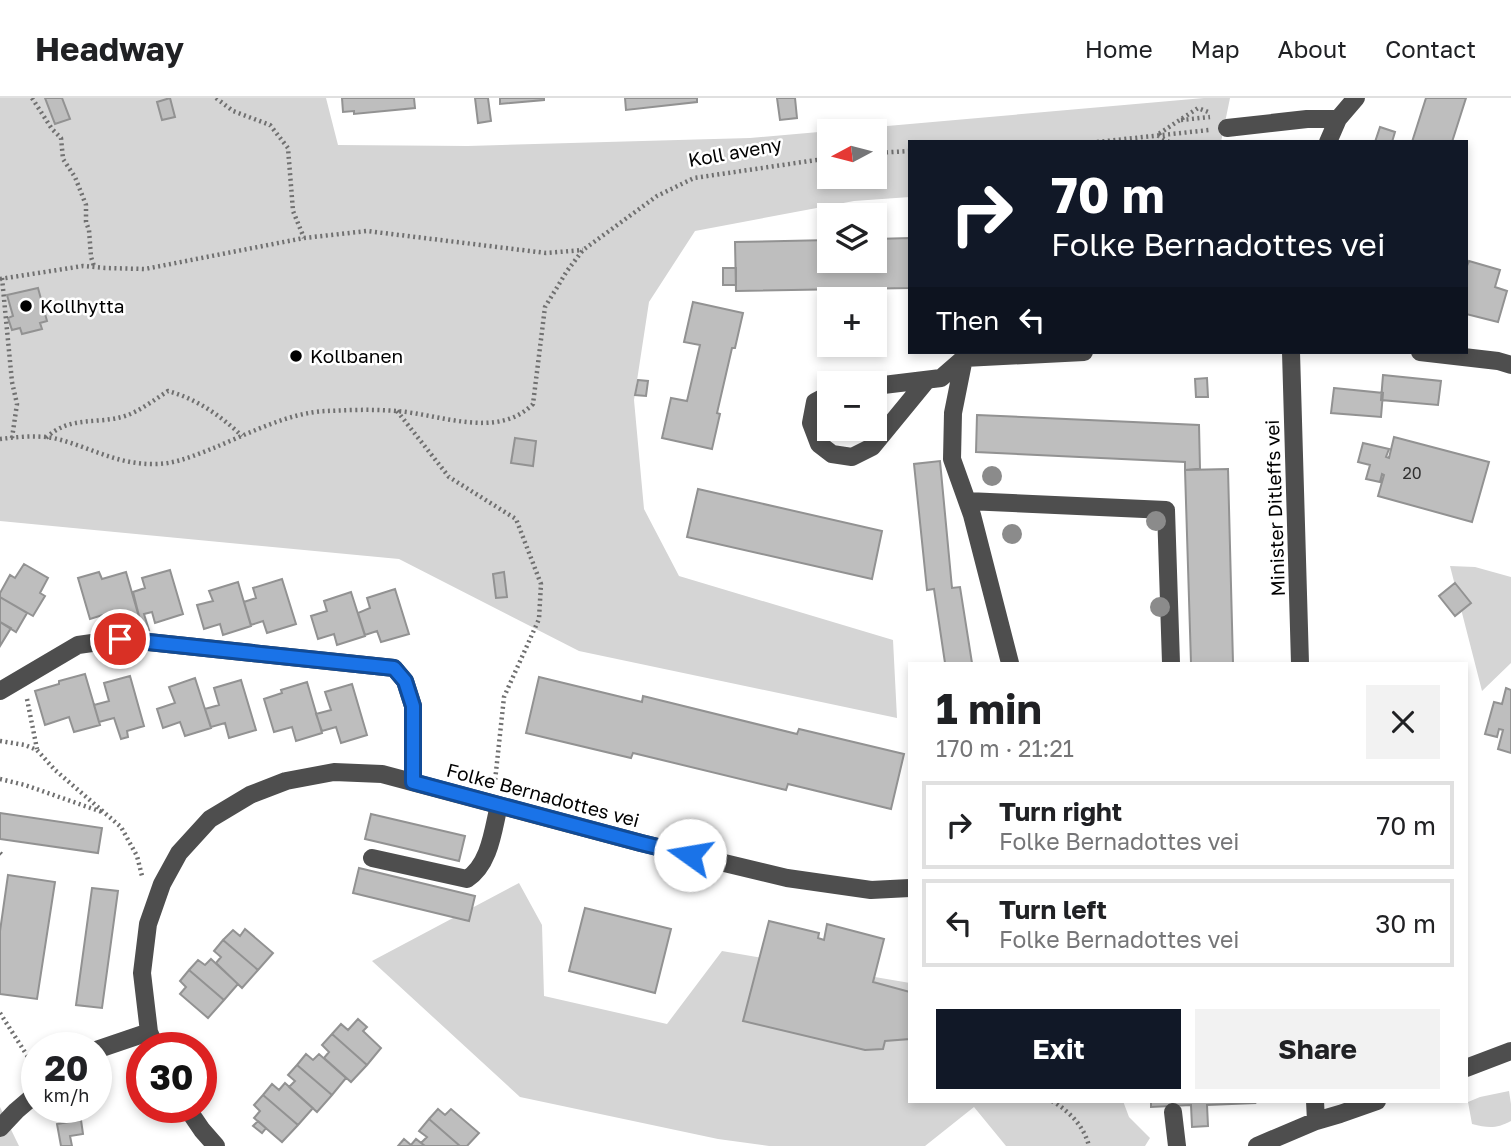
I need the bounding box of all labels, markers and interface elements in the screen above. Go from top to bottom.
text: Headway [35,29,184,68]
text: Home [1085,34,1153,63]
text: Map [1191,34,1240,63]
text: About [1278,34,1347,63]
text: Contact [1385,34,1476,63]
north arrow [817,119,887,189]
map controls [817,119,887,441]
street label: Koll aveny [686,132,784,171]
text: 70 m [1051,165,1165,224]
icon: right [936,168,1027,259]
button: layers [817,203,887,273]
text: Folke Bernadottes vei [1051,225,1386,263]
button: + [817,287,887,357]
place label: Kollhytta [40,294,125,317]
marker: Kollhytta [18,298,34,314]
icon: left [1013,301,1051,339]
text: Then [936,305,999,336]
place label: Kollbanen [310,344,403,367]
marker: Kollbanen [288,348,304,364]
button: − [817,371,887,441]
street label: Minister Ditleffs vei [1260,419,1289,597]
house number: 20 [1402,463,1422,483]
pin [90,609,150,669]
icon: arrive [101,620,139,658]
text: 1 min [936,683,1042,733]
button: close [1366,685,1440,759]
text: 170 m · 21:21 [936,734,1074,762]
street label: Folke Bernadottes vei [444,758,642,831]
text: Turn right [999,796,1122,827]
icon: right [940,806,978,844]
text: 70 m [1377,810,1436,841]
position arrow [653,818,727,892]
text: Folke Bernadottes vei [999,827,1239,855]
text: Turn left [999,894,1107,925]
icon: left [940,904,978,942]
text: 30 m [1375,908,1436,939]
text: Folke Bernadottes vei [999,925,1239,953]
button: Exit [936,1009,1181,1089]
button: Share [1195,1009,1440,1089]
speed limit sign: 30 [126,1032,217,1123]
text: 20 [44,1047,89,1089]
text: km/h [44,1084,89,1106]

